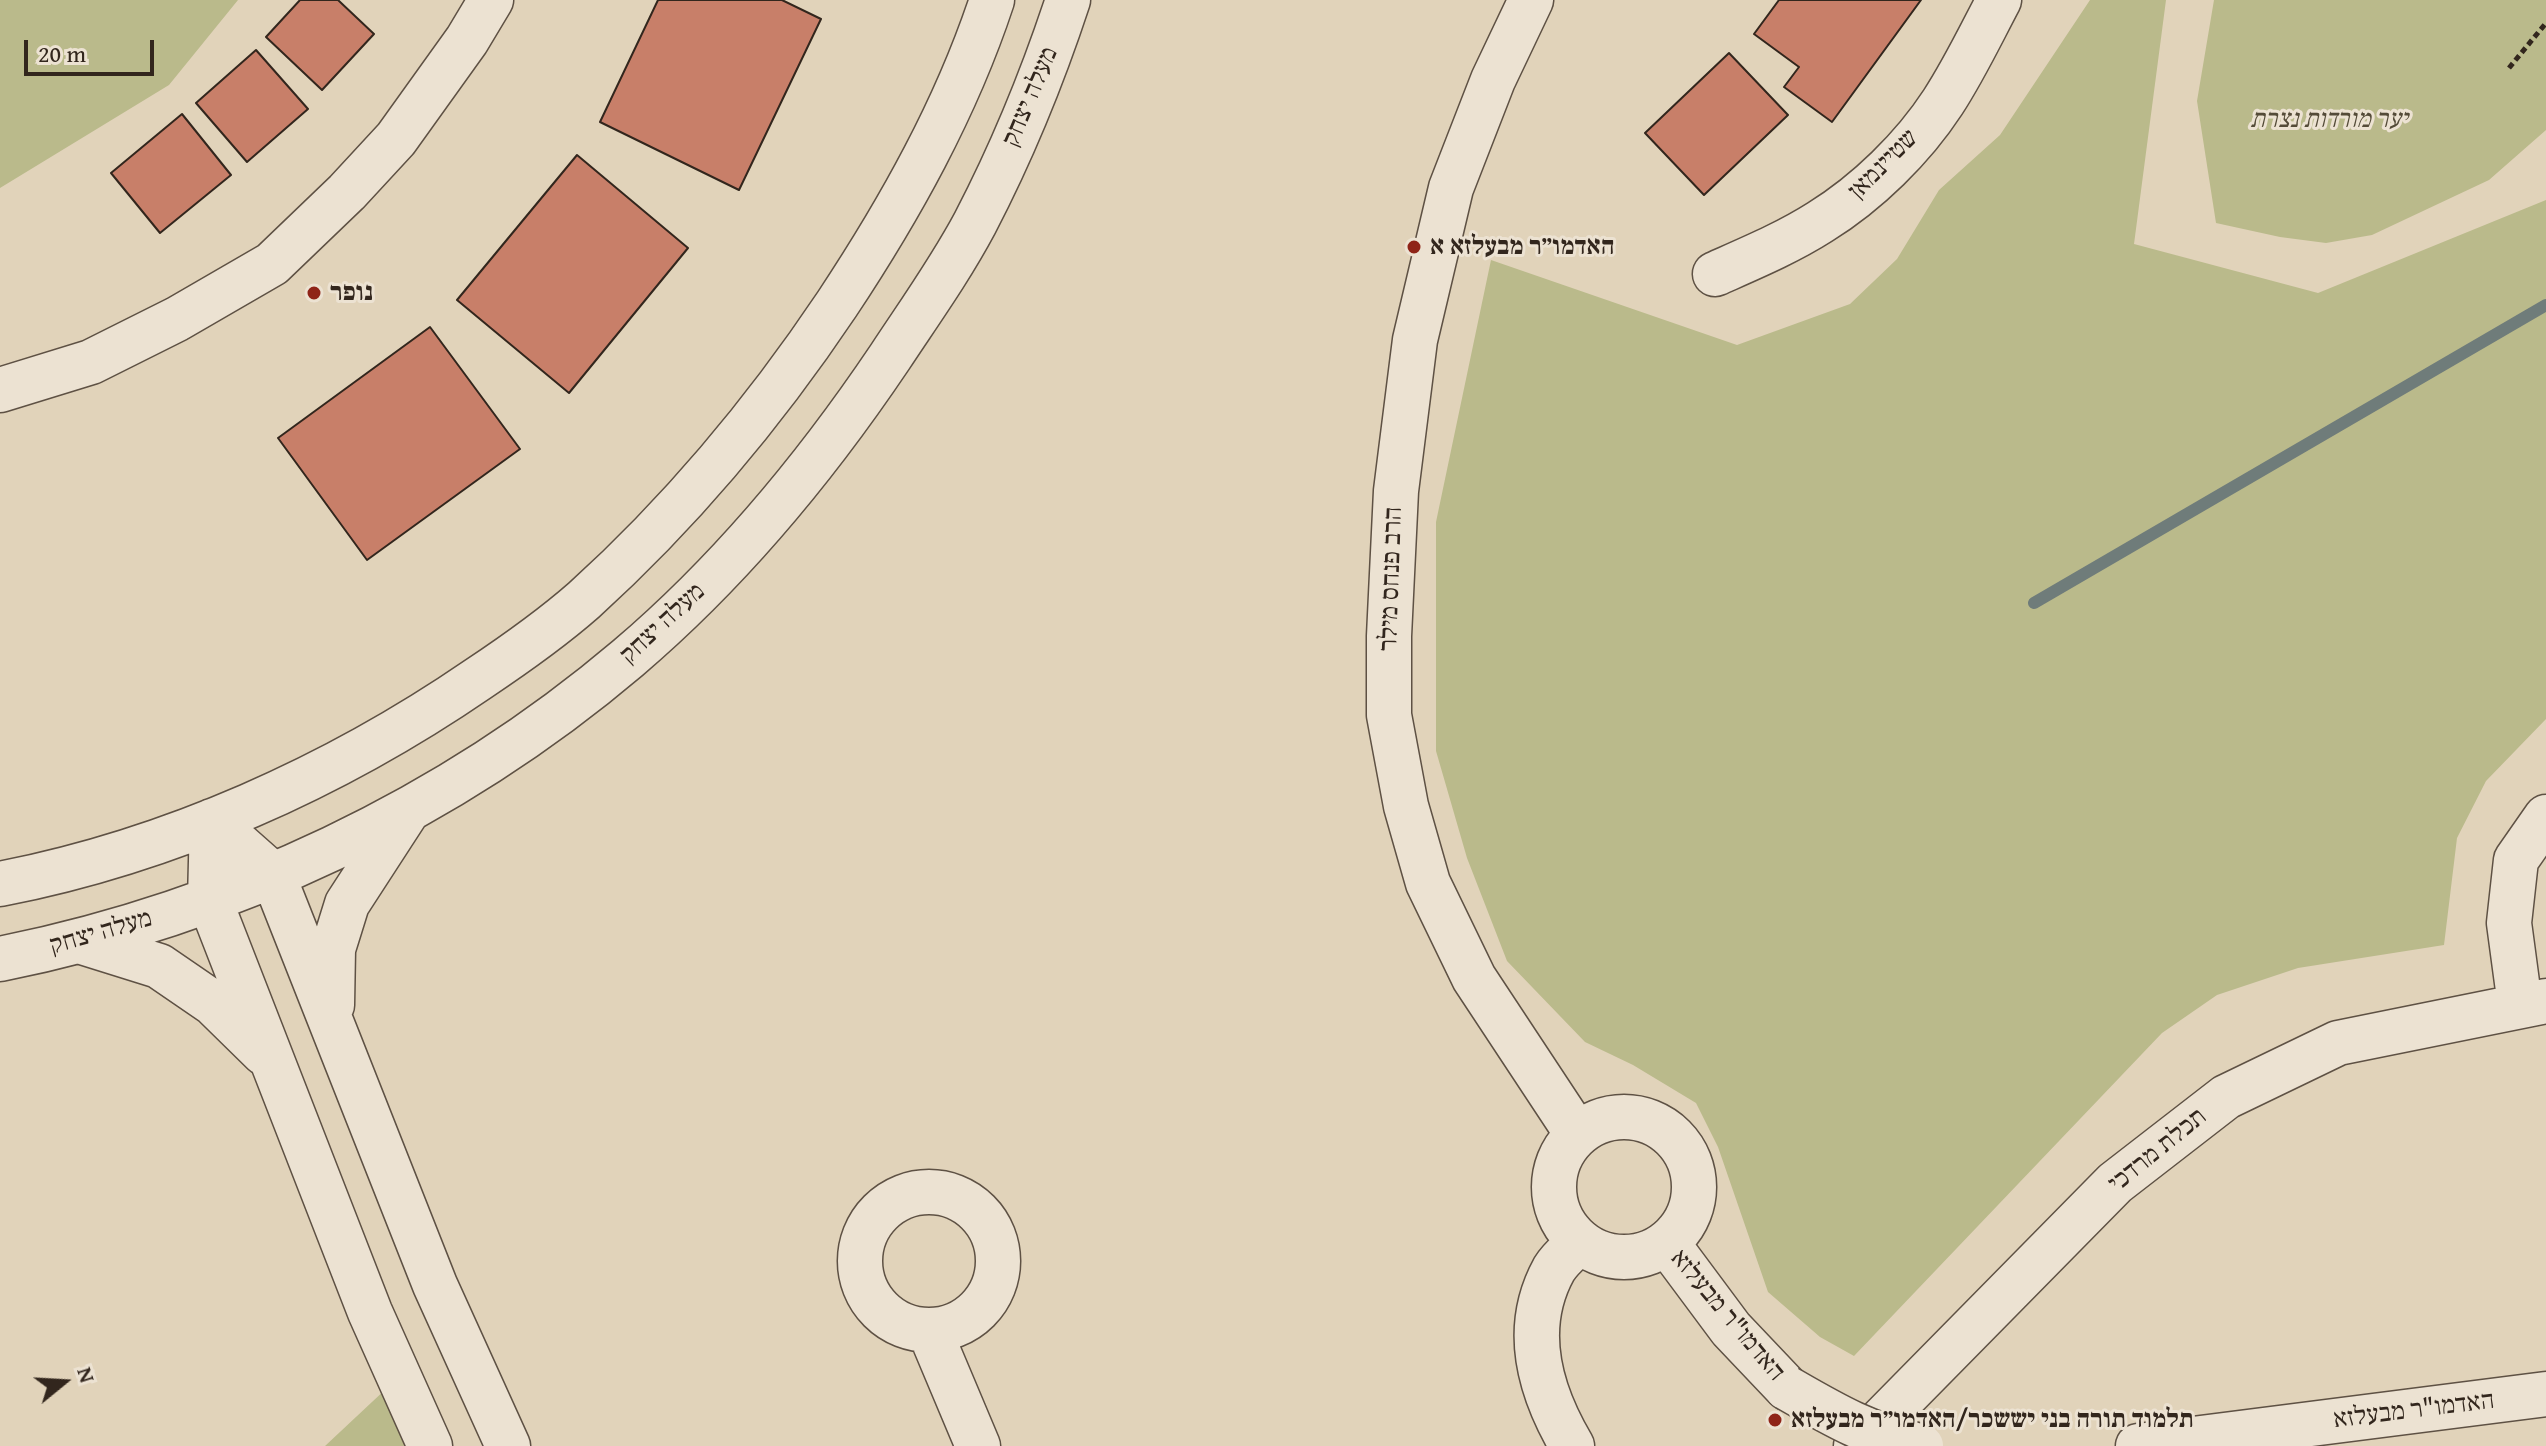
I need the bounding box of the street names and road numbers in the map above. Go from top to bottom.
street label: מעלה יצחק [996,43,1066,151]
street label: שטיינמאן [1842,123,1926,207]
street label: הרב פנחס מילר [1374,506,1410,652]
street label: מעלה יצחק [614,577,712,671]
street label: מעלה יצחק [46,904,156,962]
street label: תכלת מרדכי [2103,1102,2213,1200]
street label: האדמו"ר מבעלזא [1663,1244,1791,1388]
street label: האדמו"ר מבעלזא [2332,1386,2496,1436]

